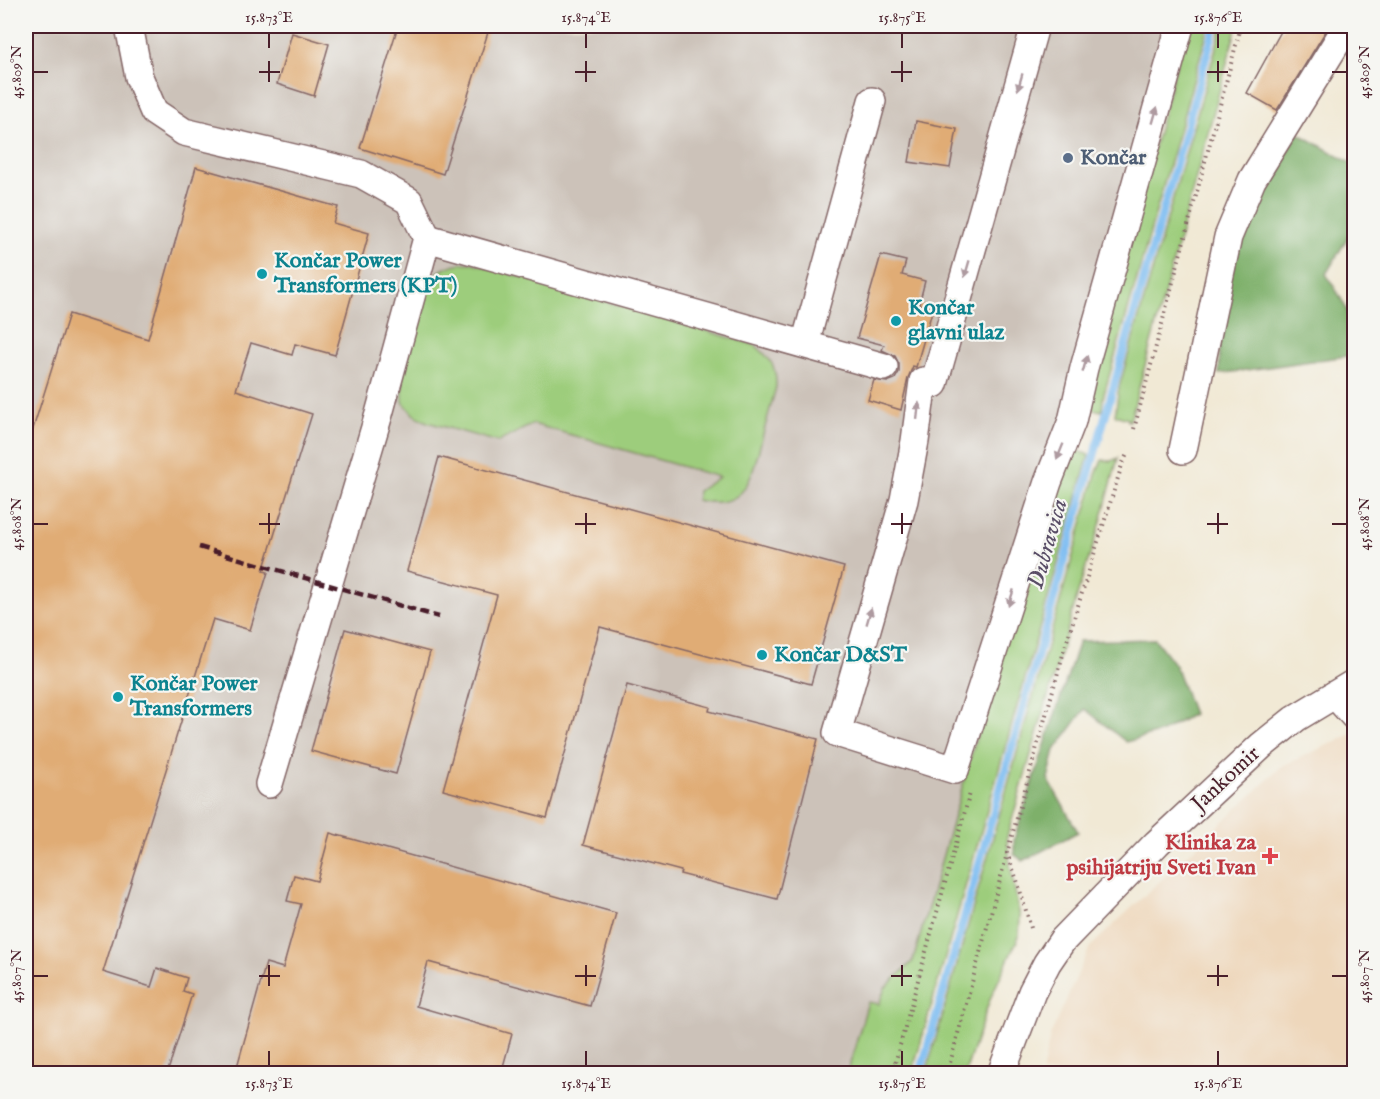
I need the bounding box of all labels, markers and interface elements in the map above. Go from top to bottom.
text: 15.873°E [245,8,293,27]
text: 15.874°E [561,8,611,27]
text: 15.875°E [878,8,926,27]
text: 15.876°E [1194,8,1242,27]
text: 45.809°N [7,45,26,99]
text: 45.809°N [1355,45,1374,99]
one-way arrow [1015,73,1024,91]
one-way arrow [1150,106,1160,124]
place label: Končar [1080,144,1147,172]
marker: Končar [1061,151,1075,165]
place label: Končar Power Transformers (KPT) [273,247,457,300]
one-way arrow [961,260,971,279]
marker: Končar Power Transformers (KPT) [255,267,269,281]
place label: Končar glavni ulaz [908,294,1005,347]
marker: Končar glavni ulaz [889,314,903,328]
one-way arrow [1081,354,1090,372]
one-way arrow [913,402,923,421]
one-way arrow [1055,443,1065,461]
water label: Dubravica [1020,496,1076,592]
text: 45.808°N [7,498,26,550]
text: 45.808°N [1355,498,1374,550]
one-way arrow [1005,589,1015,607]
one-way arrow [865,606,874,624]
place label: Končar D&ST [774,641,908,669]
marker: Končar D&ST [755,648,769,662]
place label: Končar Power Transformers [129,670,259,723]
marker: Končar Power Transformers [111,690,125,704]
street label: Jankomir [1184,740,1266,820]
place label: Klinika za psihijatriju Sveti Ivan [1065,829,1256,882]
marker: Klinika za psihijatriju Sveti Ivan [1261,847,1279,865]
text: 45.807°N [7,949,26,1003]
text: 45.807°N [1355,949,1374,1003]
text: 15.873°E [245,1074,293,1093]
text: 15.874°E [561,1074,611,1093]
text: 15.875°E [878,1074,926,1093]
text: 15.876°E [1194,1074,1242,1093]

